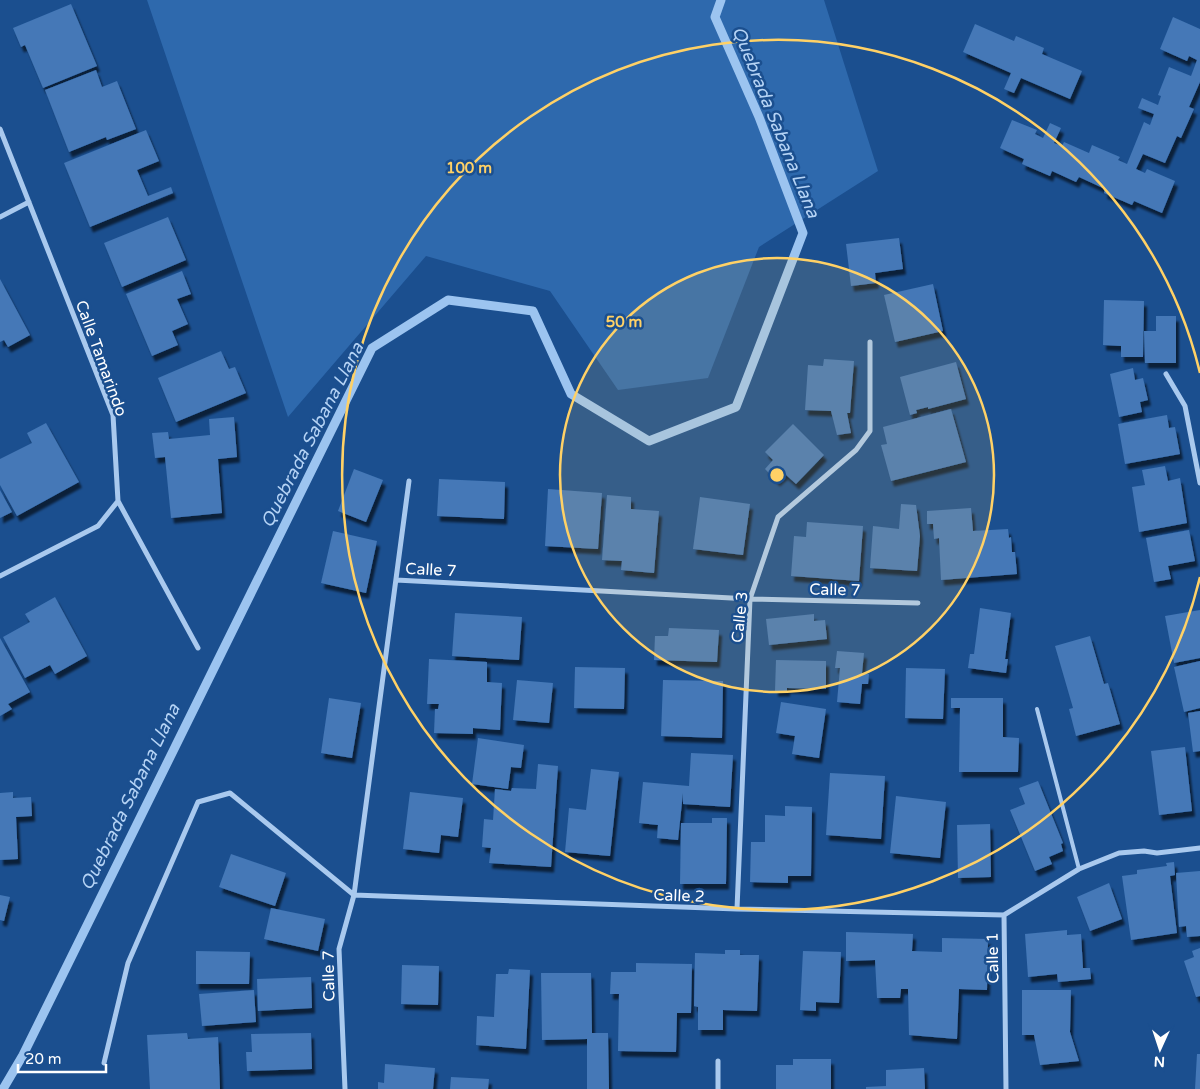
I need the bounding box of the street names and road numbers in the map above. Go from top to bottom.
street label: Calle Tamarindo [71,298,131,419]
street label: Calle 7 [405,559,457,581]
street label: Calle 7 [809,580,861,600]
street label: Calle 3 [727,591,753,644]
street label: Calle 2 [653,885,705,907]
street label: Calle 1 [983,932,1003,984]
street label: Calle 7 [319,950,339,1002]

